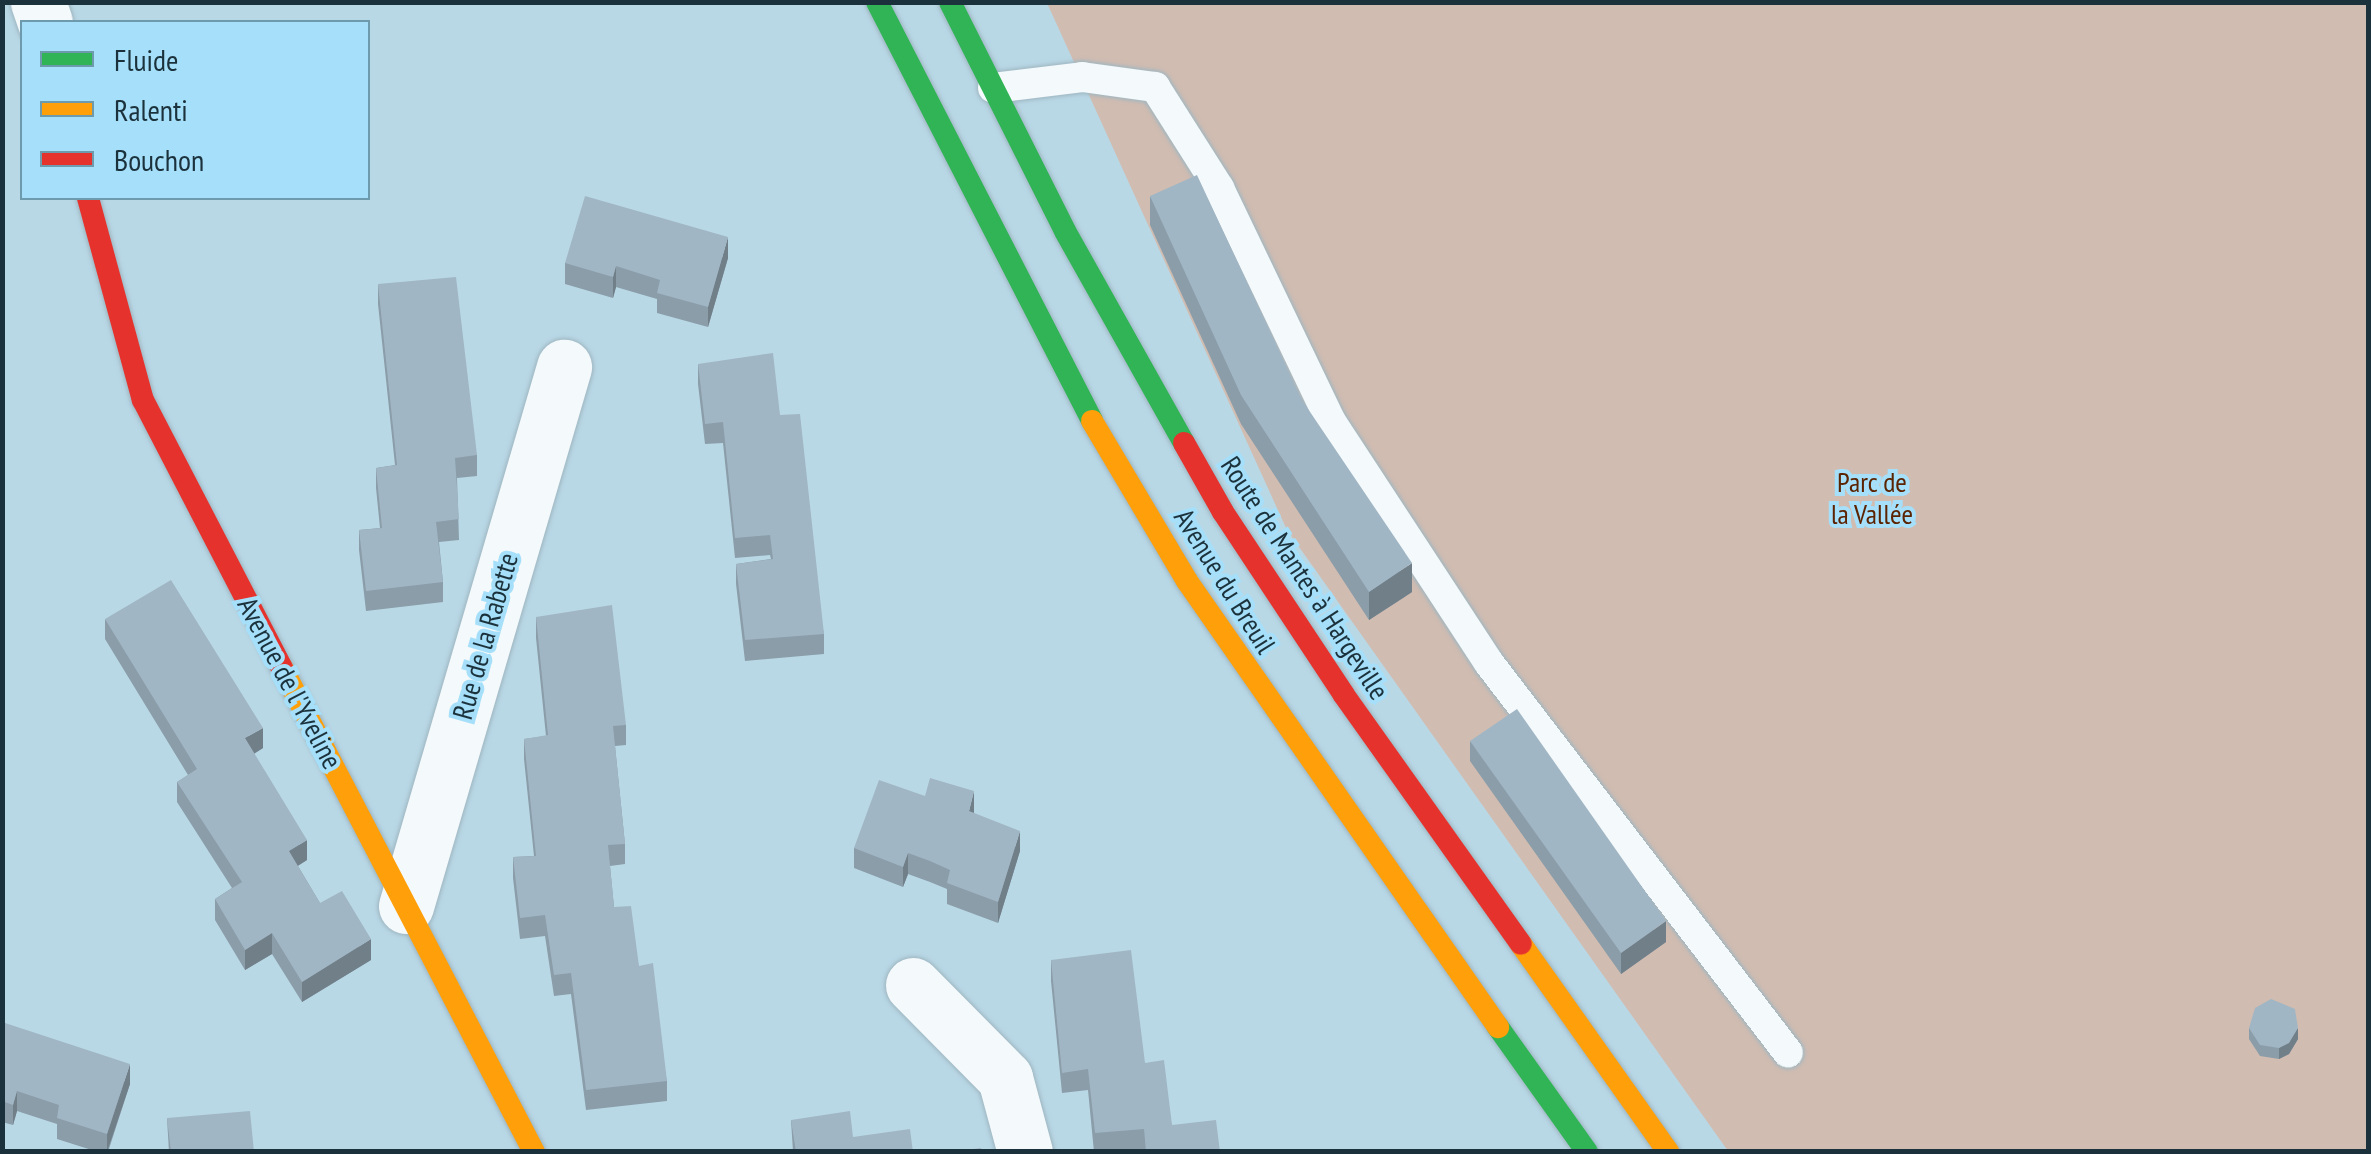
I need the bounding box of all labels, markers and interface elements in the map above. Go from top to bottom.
legend [20,20,370,200]
text: Fluide [114,40,178,79]
text: Ralenti [114,90,188,129]
text: Bouchon [114,140,204,179]
street label: Route de Mantes à Hargeville [1214,450,1396,706]
park label: Parc de la Vallée [1831,465,1913,531]
street label: Avenue du Breuil [1167,502,1283,660]
street label: Rue de la Rabette [445,549,525,723]
street label: Avenue de l'Yveline [231,592,349,774]

